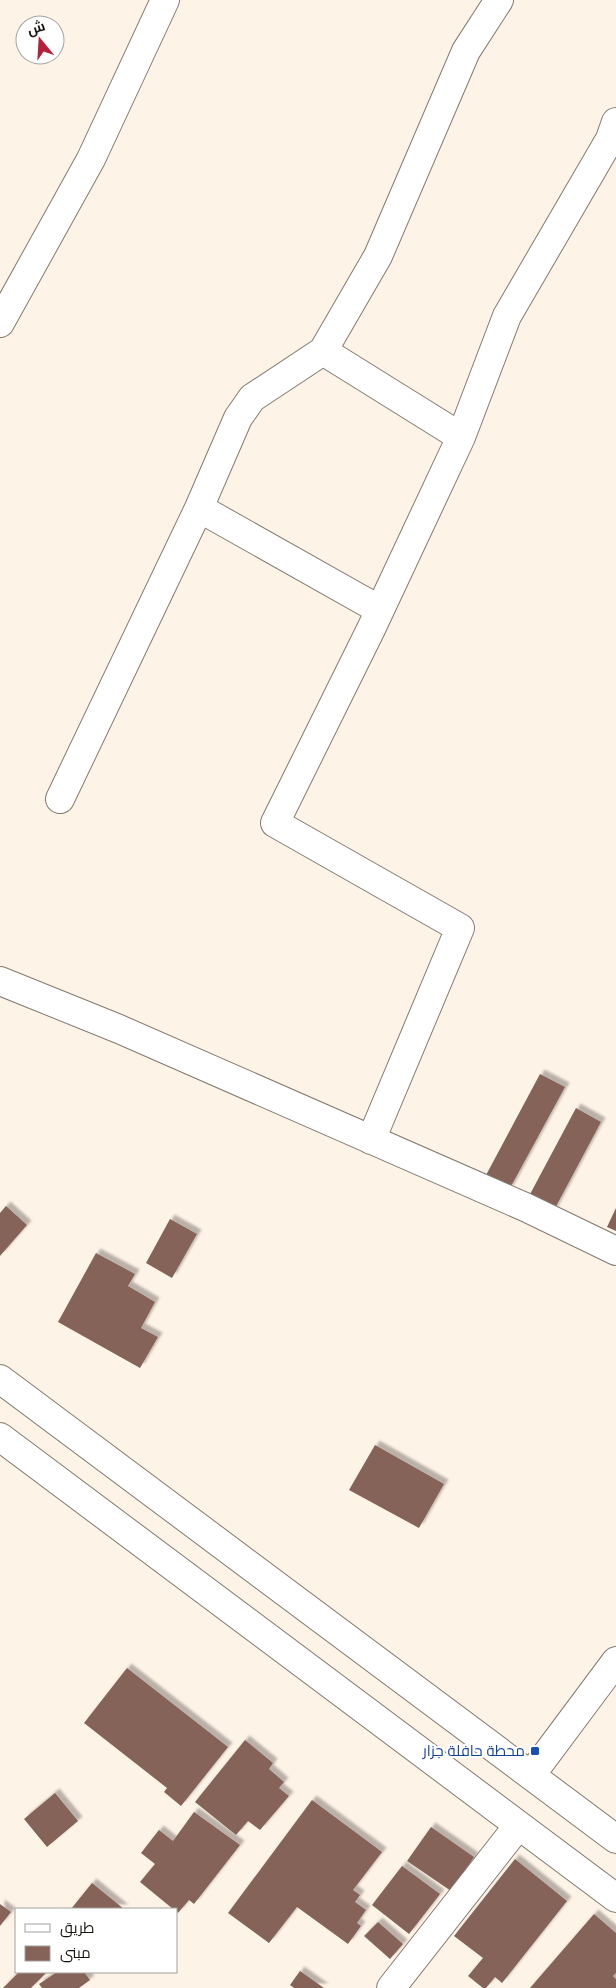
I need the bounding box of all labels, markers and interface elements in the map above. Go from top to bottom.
north arrow [15,15,65,65]
text: ش [25,16,47,39]
place label: محطة حافلة جزار [422,1741,525,1760]
marker: محطة حافلة جزار [529,1745,541,1757]
legend [15,1908,178,1973]
text: طريق [60,1918,94,1938]
text: مبنى [60,1943,91,1963]

